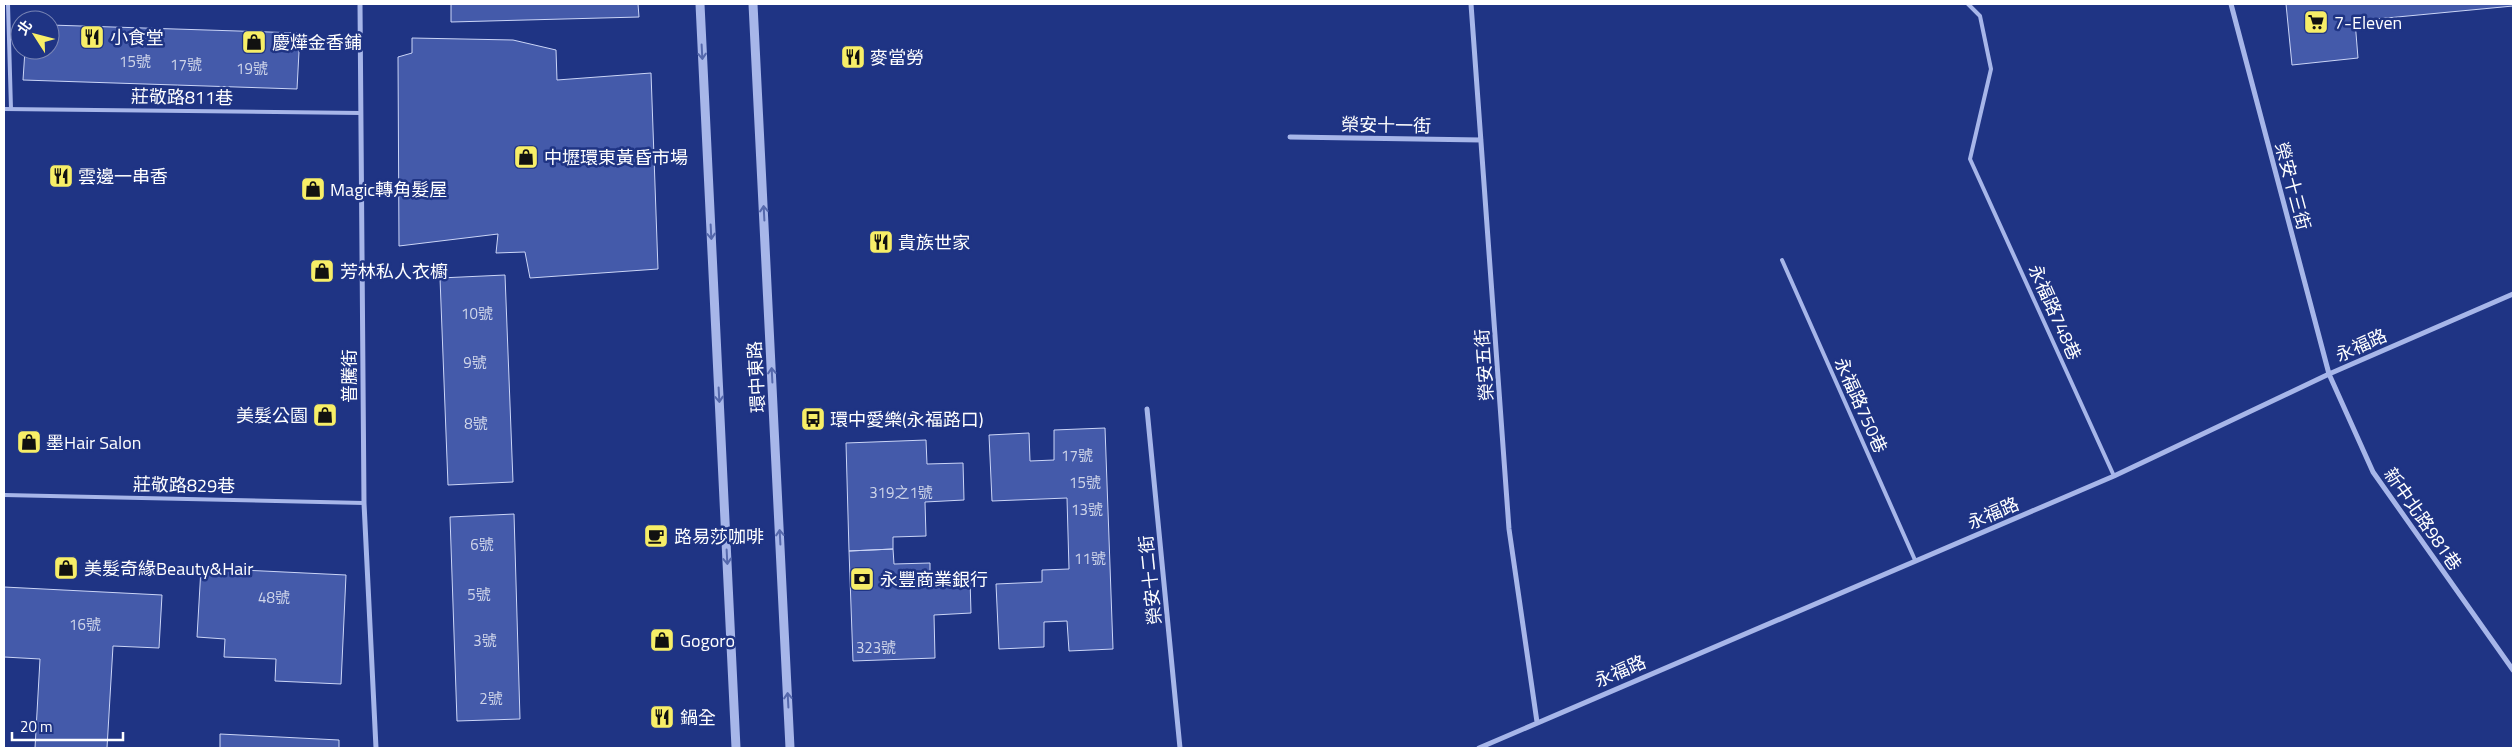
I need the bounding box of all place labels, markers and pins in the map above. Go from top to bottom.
supermarket icon: 7-Eleven [2303,9,2329,35]
place label: 7-Eleven [2334,9,2402,36]
restaurant icon: 小食堂 [79,24,105,50]
place label: 小食堂 [110,24,164,51]
shop icon: 慶燁金香鋪 [241,29,267,55]
place label: 慶燁金香鋪 [272,29,362,56]
restaurant icon: 麥當勞 [840,44,866,70]
place label: 麥當勞 [870,44,924,71]
shop icon: 中壢環東黃昏市場 [513,144,539,170]
place label: 中壢環東黃昏市場 [544,144,688,171]
restaurant icon: 雲邊一串香 [48,163,74,189]
place label: 雲邊一串香 [78,163,168,190]
shop icon: Magic轉角髮屋 [300,176,326,202]
place label: Magic轉角髮屋 [330,176,447,203]
restaurant icon: 貴族世家 [868,229,894,255]
place label: 貴族世家 [898,229,970,256]
shop icon: 芳林私人衣櫥 [309,258,335,284]
place label: 芳林私人衣櫥 [340,258,448,285]
place label: 美髮公園 [236,402,308,429]
shop icon: 美髮公園 [312,402,338,428]
bus stop icon: 環中愛樂(永福路口) [800,406,826,432]
place label: 環中愛樂(永福路口) [830,406,984,433]
shop icon: 墨Hair Salon [16,429,42,455]
place label: 墨Hair Salon [46,429,141,456]
cafe icon: 路易莎咖啡 [643,523,669,549]
place label: 路易莎咖啡 [674,523,764,550]
shop icon: 美髮奇緣Beauty&Hair [53,555,79,581]
place label: 美髮奇緣Beauty&Hair [84,555,254,582]
bank icon: 永豐商業銀行 [849,566,875,592]
place label: 永豐商業銀行 [880,566,988,593]
shop icon: Gogoro [649,627,675,653]
place label: Gogoro [680,627,735,654]
restaurant icon: 鍋全 [649,704,675,730]
place label: 鍋全 [680,704,716,731]

